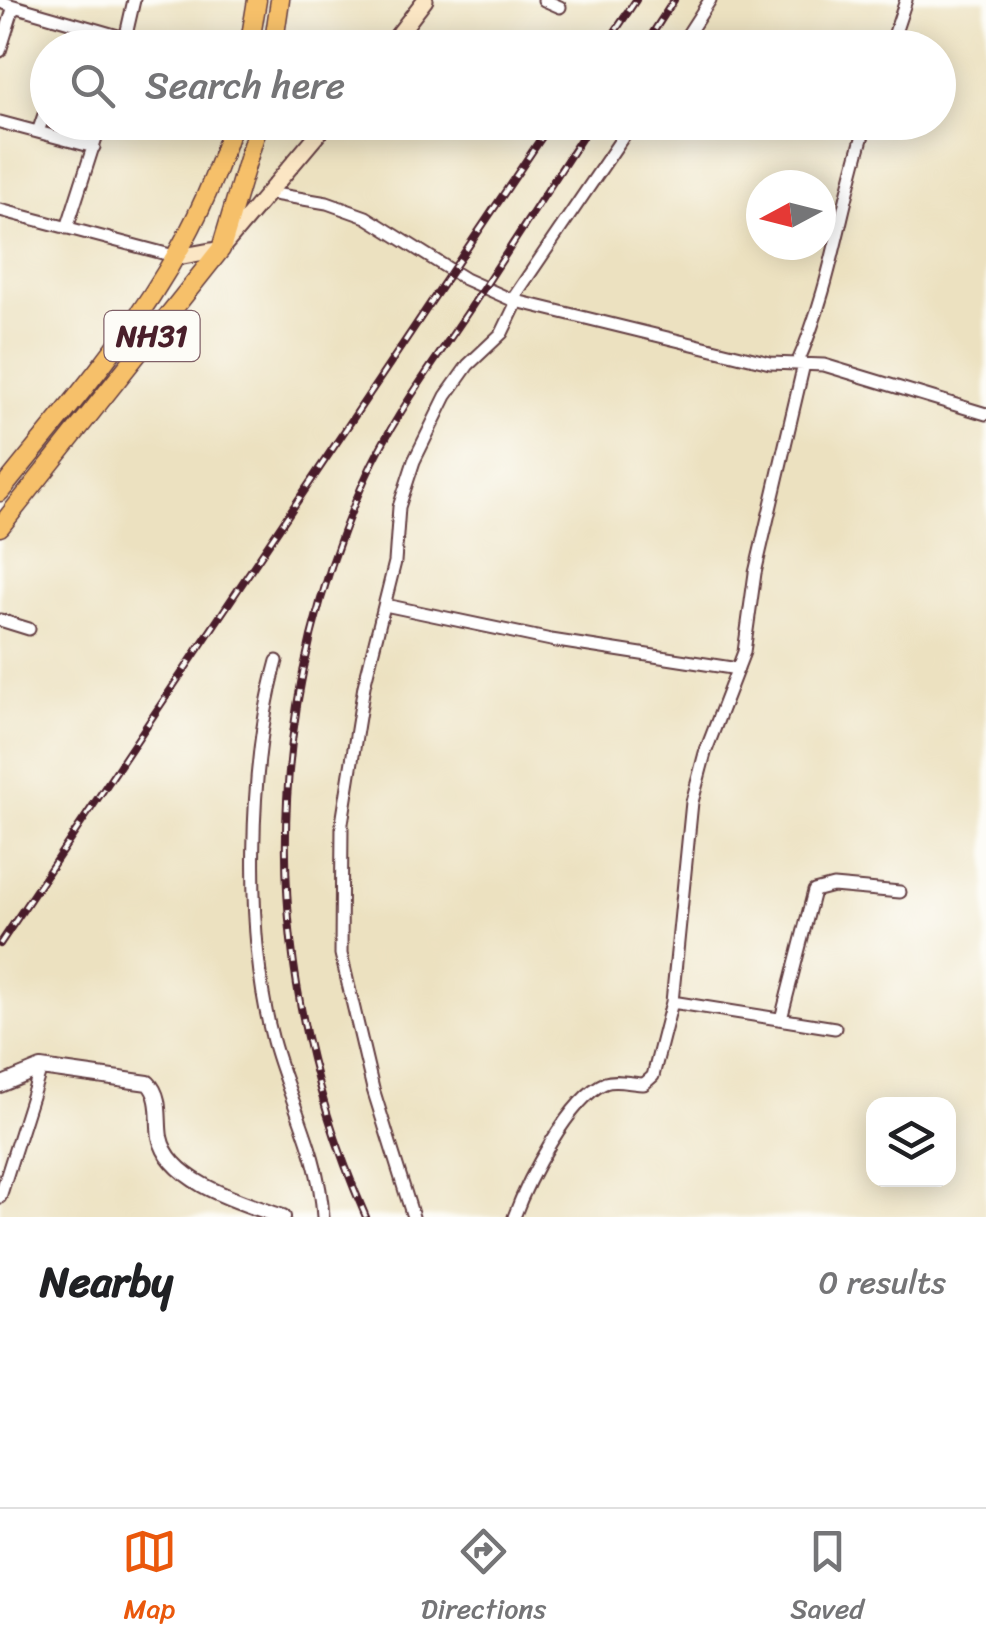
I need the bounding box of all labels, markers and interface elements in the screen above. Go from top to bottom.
search box [30,30,956,140]
text: Search here [145,52,345,119]
icon: search [65,58,120,113]
north arrow [746,170,836,260]
road number: NH31 [104,311,200,361]
map controls [866,1097,956,1187]
button: layers [866,1097,956,1187]
text: Nearby [40,1245,173,1319]
text: 0 results [818,1254,946,1311]
tab: Map [122,1524,177,1633]
tab: Directions [421,1524,546,1633]
tab: Saved [790,1524,864,1633]

